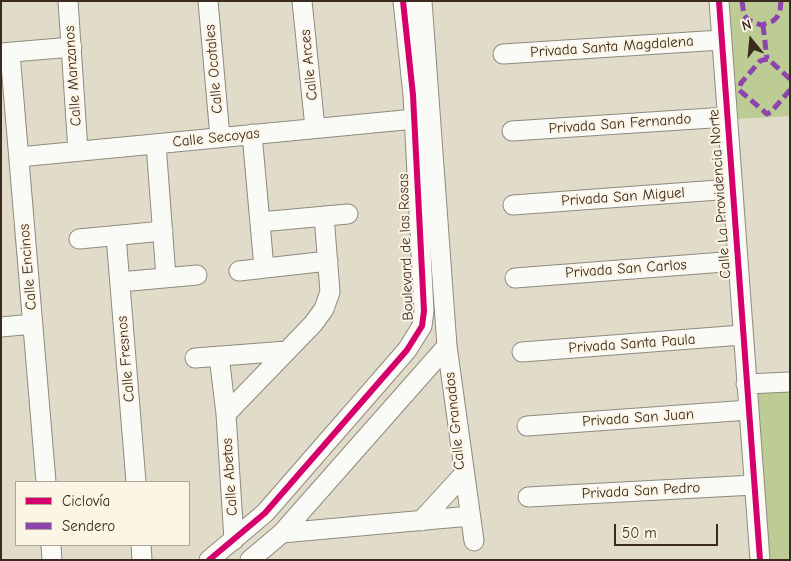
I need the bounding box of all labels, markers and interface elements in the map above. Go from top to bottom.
north arrow [726,15,776,65]
text: N [740,16,753,35]
street label: Calle Ocotales [201,24,227,114]
street label: Calle Manzanos [61,25,85,127]
street label: Calle Arces [296,29,322,101]
street label: Privada Santa Magdalena [530,32,694,62]
street label: Calle La Providencia Norte [705,109,735,279]
street label: Privada San Fernando [548,110,692,138]
street label: Calle Secoyas [172,124,260,152]
street label: Boulevard de las Rosas [394,173,418,321]
street label: Privada San Miguel [561,184,685,210]
street label: Calle Encinos [15,223,41,311]
street label: Privada San Carlos [565,256,687,282]
street label: Calle Fresnos [113,315,139,403]
street label: Privada Santa Paula [568,331,696,357]
street label: Calle Granados [441,371,469,471]
street label: Privada San Juan [581,405,695,431]
street label: Calle Abetos [218,437,242,517]
street label: Privada San Pedro [581,479,701,503]
legend [15,481,190,546]
text: Ciclovía [62,492,110,510]
scale bar [616,514,720,546]
text: Sendero [62,517,115,535]
text: 50 m [622,524,657,542]

